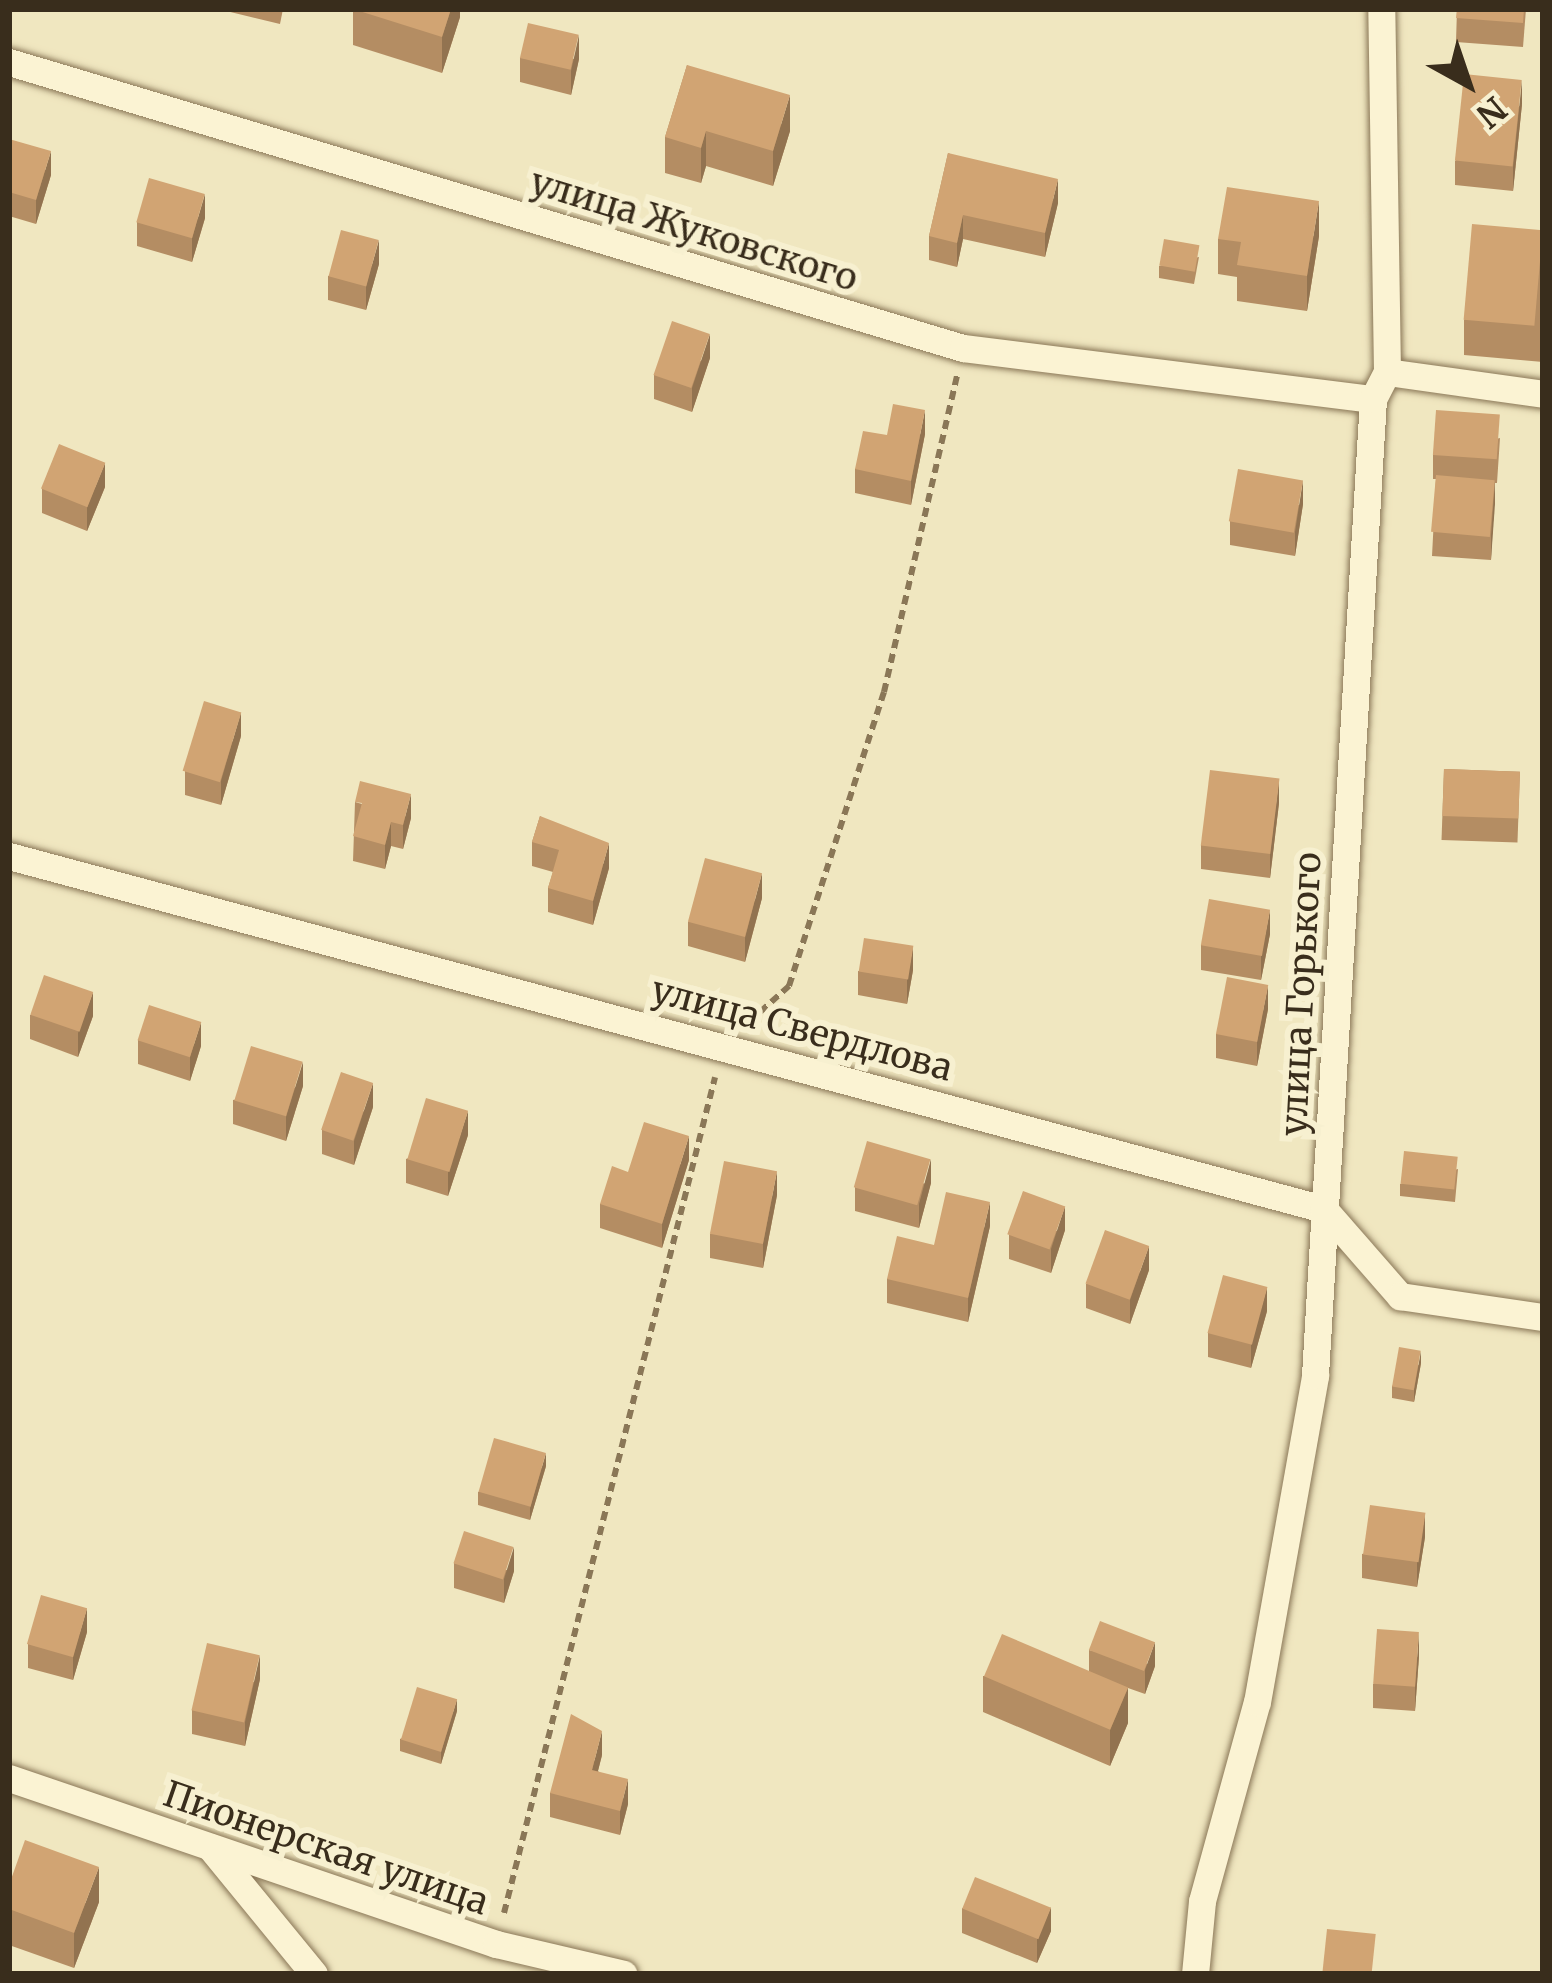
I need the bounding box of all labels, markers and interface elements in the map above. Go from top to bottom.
north arrow [1408,24,1528,144]
text: N [1468,88,1515,136]
street label: улица Жуковского [525,160,863,300]
street label: улица Горького [1272,851,1330,1137]
street label: улица Свердлова [647,968,957,1090]
street label: Пионерская улица [158,1772,494,1924]

